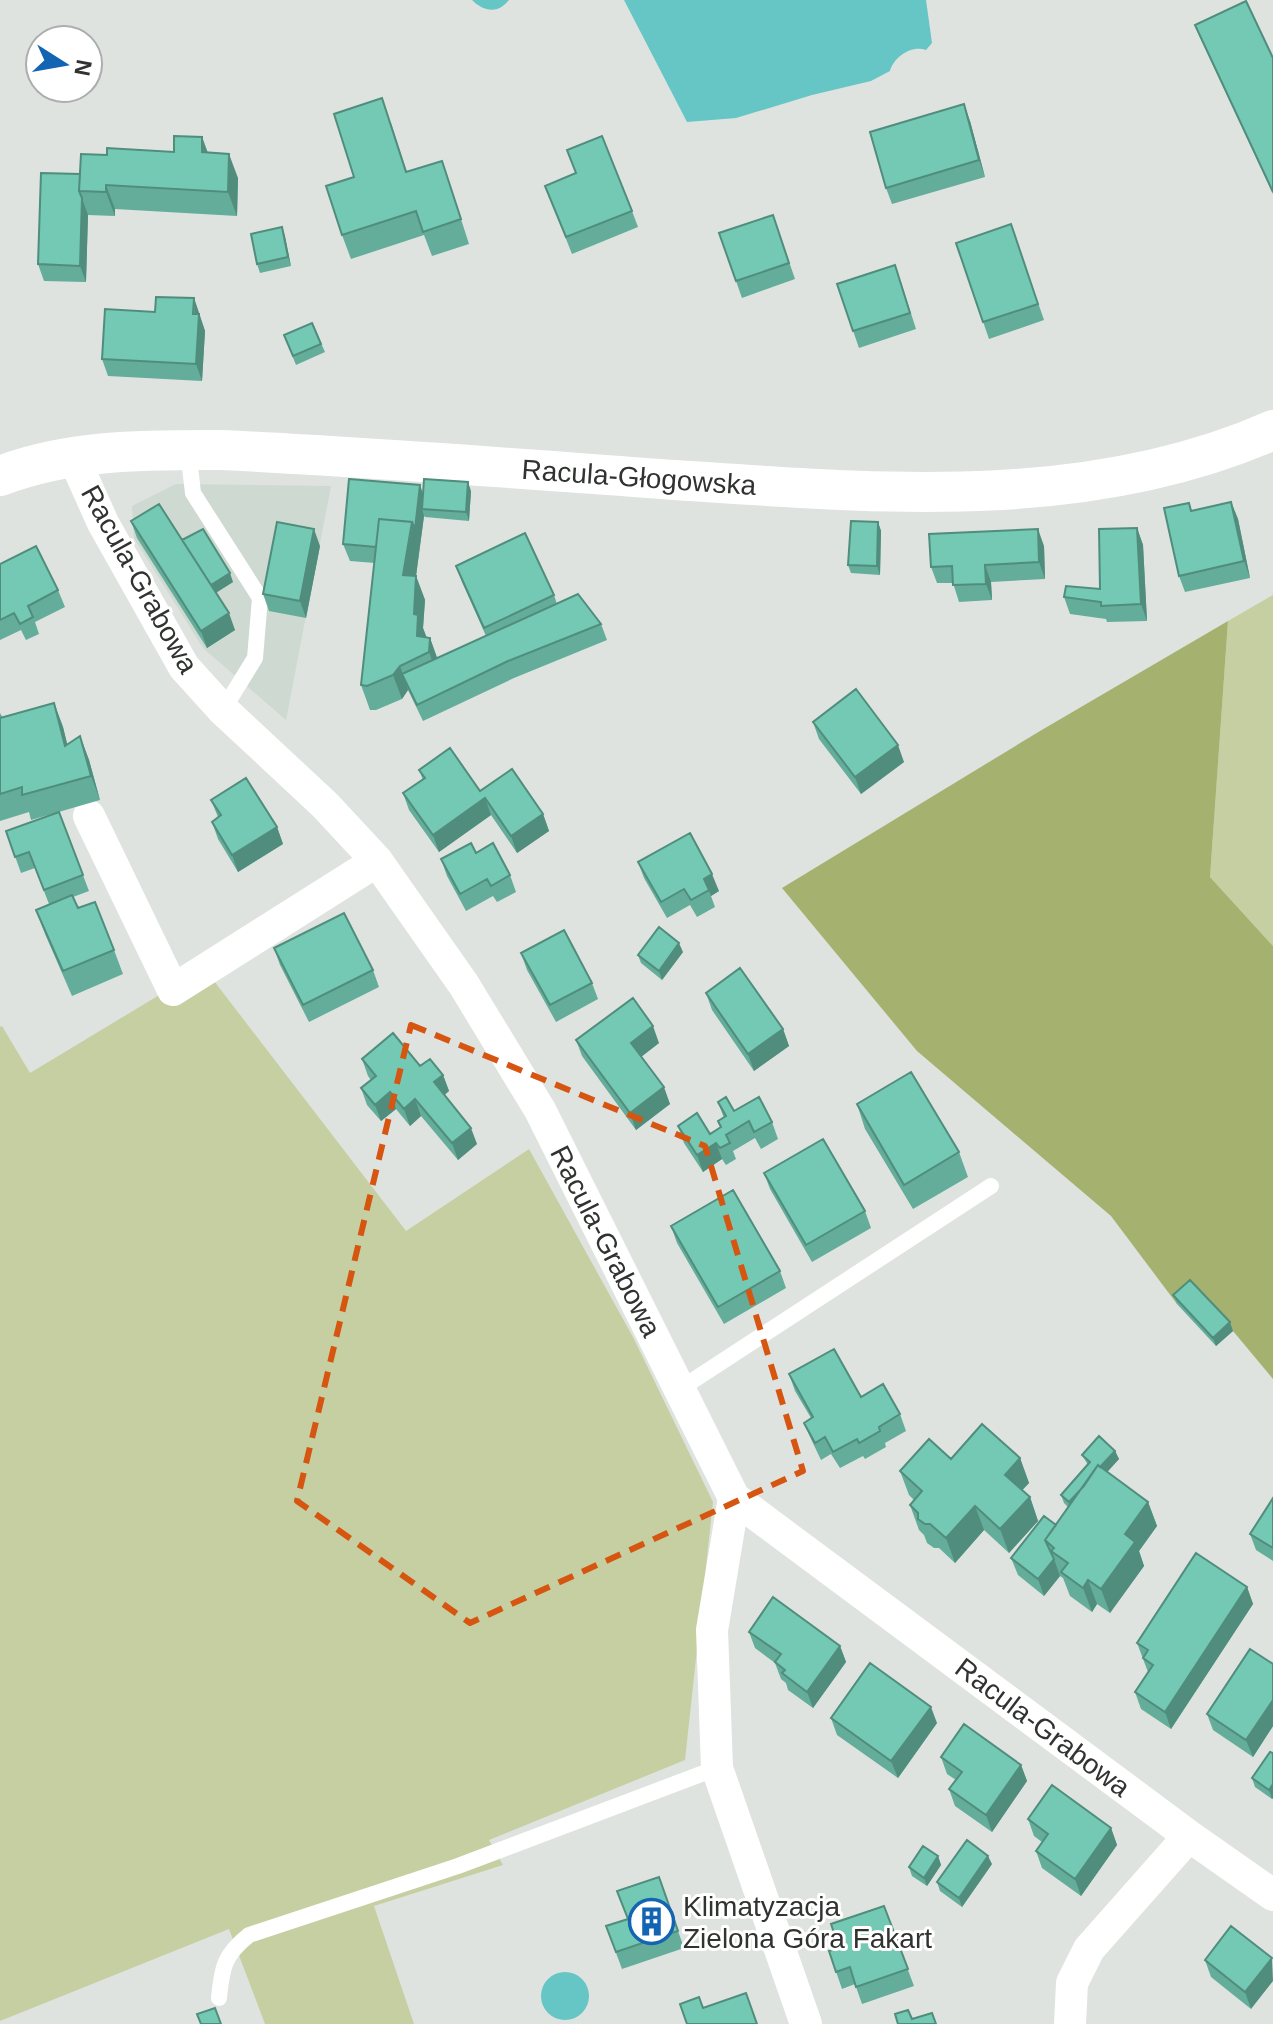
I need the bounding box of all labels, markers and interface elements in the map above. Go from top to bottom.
north arrow [24,24,104,104]
text: N [69,58,97,78]
street label: Racula-Głogowska [521,454,758,501]
street label: Racula-Grabowa [75,480,204,679]
street label: Racula-Grabowa [544,1141,667,1342]
street label: Racula-Grabowa [949,1652,1136,1803]
place label: Klimatyzacja Zielona Góra Fakart [683,1891,932,1954]
building icon: Klimatyzacja Zielona Góra Fakart [628,1898,676,1946]

